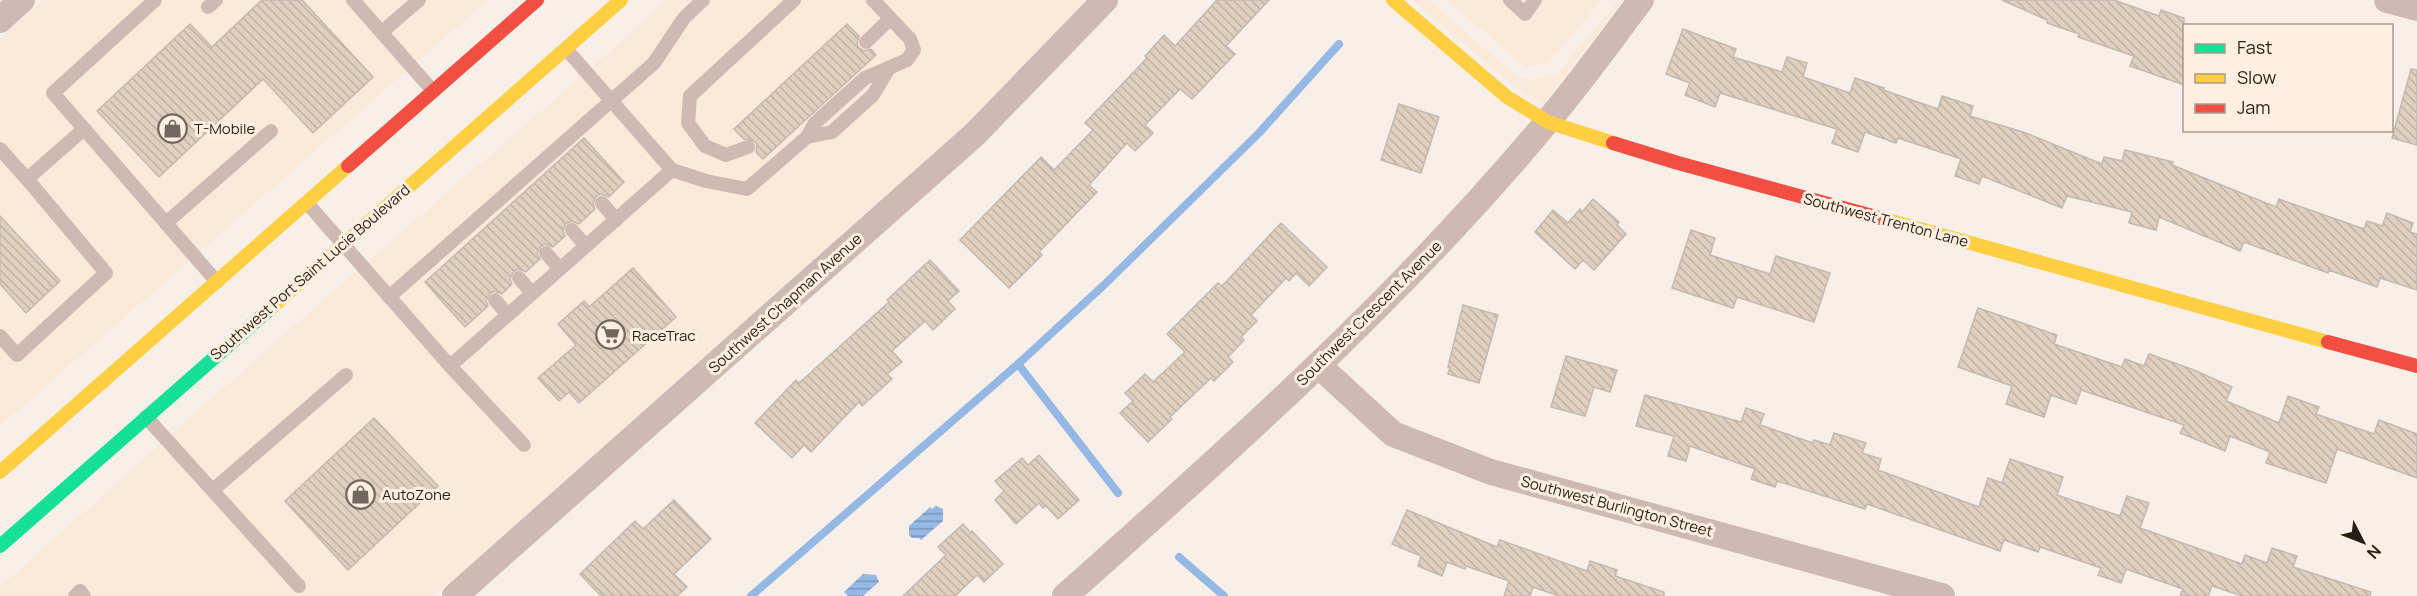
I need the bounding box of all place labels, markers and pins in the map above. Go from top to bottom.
shop icon: T-Mobile [157,112,189,144]
place label: T-Mobile [194,118,256,139]
supermarket icon: RaceTrac [595,319,627,351]
place label: RaceTrac [632,325,696,346]
shop icon: AutoZone [345,478,377,510]
place label: AutoZone [382,484,451,505]

